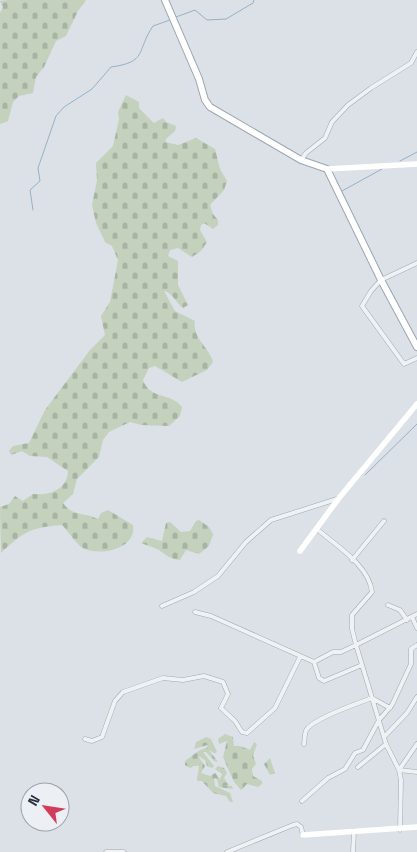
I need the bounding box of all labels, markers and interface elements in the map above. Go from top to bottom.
north arrow [20,782,70,832]
text: N [24,792,44,809]

